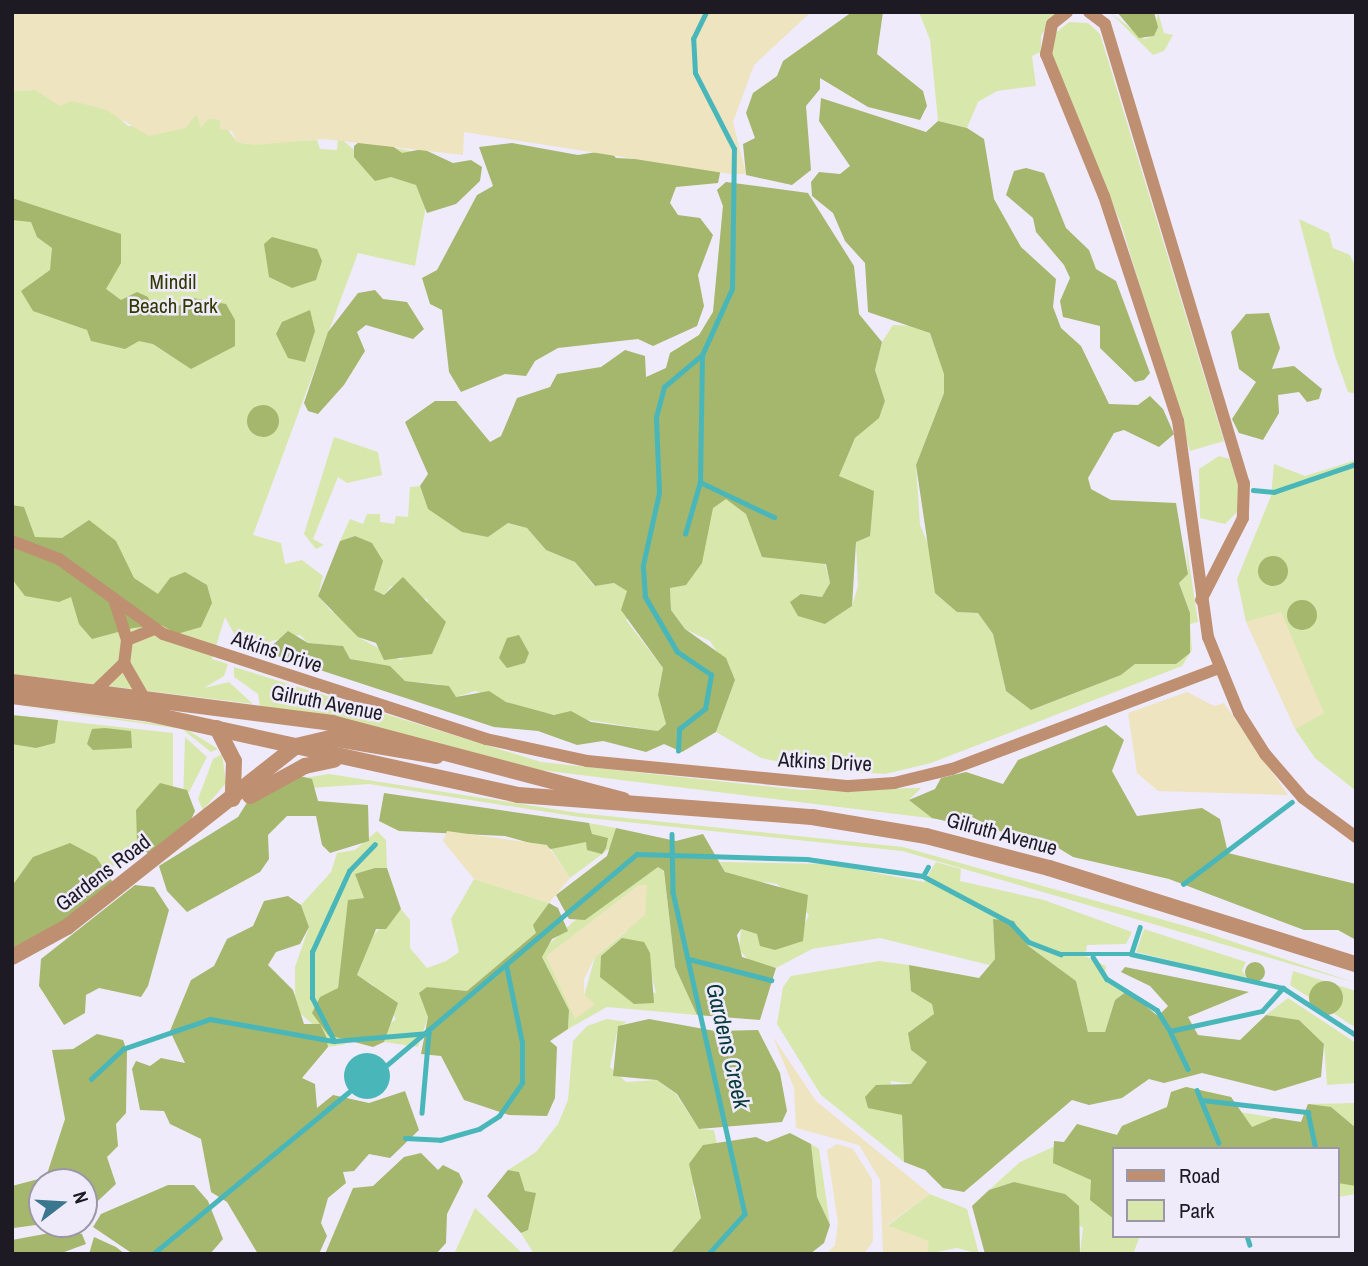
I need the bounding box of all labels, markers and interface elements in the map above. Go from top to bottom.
park label: Mindil Beach Park [128,269,218,319]
street label: Atkins Drive [229,626,325,678]
street label: Gilruth Avenue [268,680,386,726]
street label: Atkins Drive [778,747,872,777]
street label: Gilruth Avenue [943,807,1061,861]
street label: Gardens Road [51,829,155,917]
water label: Gardens Creek [700,981,756,1111]
legend [1112,1147,1340,1238]
text: Road [1179,1161,1220,1190]
north arrow [28,1168,98,1238]
text: N [67,1188,95,1207]
text: Park [1179,1196,1214,1225]

